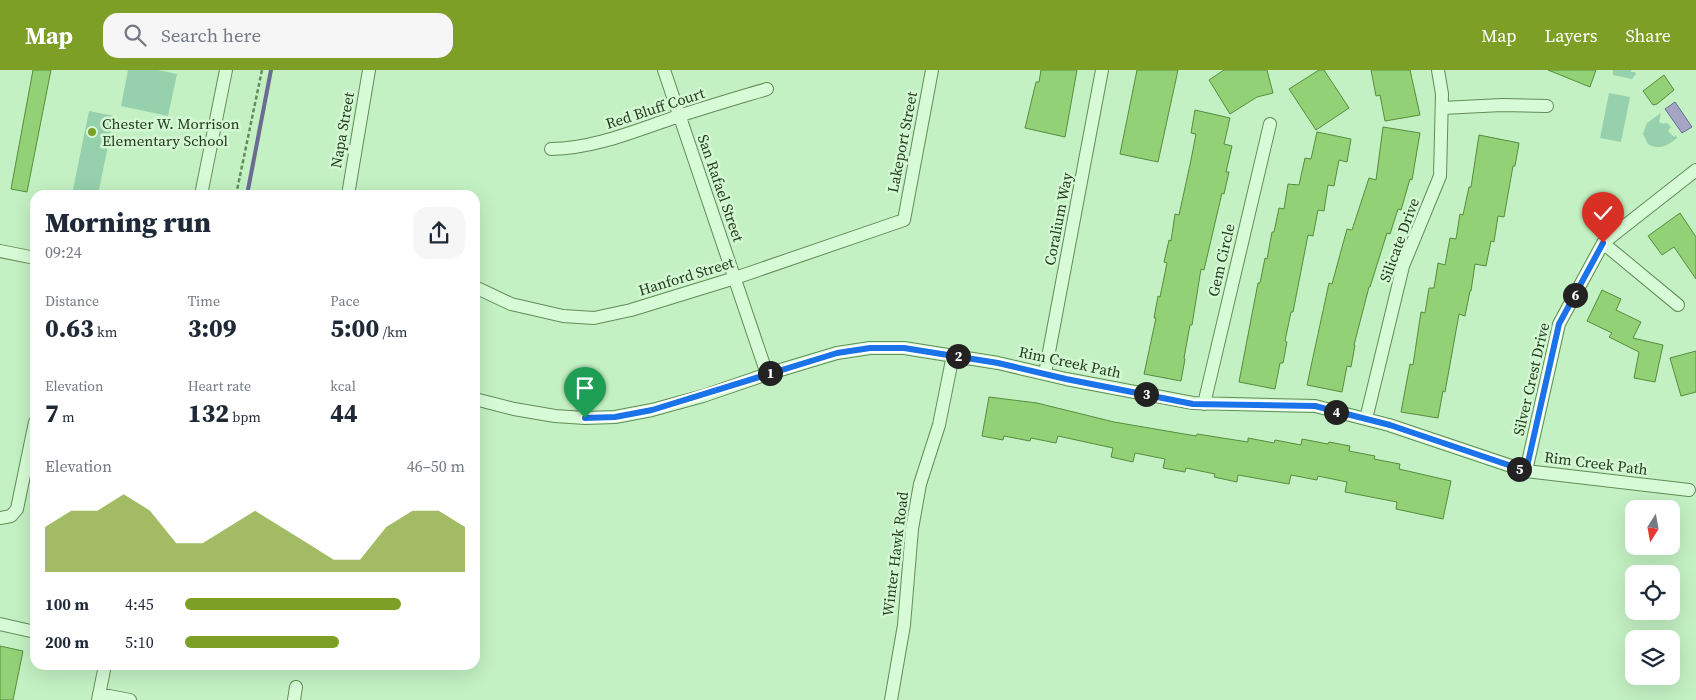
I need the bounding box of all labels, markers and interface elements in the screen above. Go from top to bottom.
search box [103,13,453,58]
text: Map [25,19,73,52]
icon: search [121,21,149,49]
text: Search here [161,22,261,48]
text: Map [1481,23,1516,48]
text: Layers [1544,23,1597,48]
text: Share [1625,23,1671,48]
street label: Red Bluff Court [603,82,707,134]
street label: Lakeport Street [882,89,922,194]
street label: Napa Street [325,90,359,170]
place label: Chester W. Morrison Elementary School [102,113,240,151]
marker: Chester W. Morrison Elementary School [86,126,98,138]
street label: San Rafael Street [693,131,749,245]
street label: Coralium Way [1039,170,1077,267]
pin [1582,192,1624,243]
street label: Silicate Drive [1374,195,1424,285]
icon: check [1589,199,1617,227]
text: Morning run [45,203,211,241]
button: share [413,207,465,259]
street label: Gem Circle [1202,221,1240,299]
text: 09:24 [45,241,82,263]
street label: Hanford Street [636,252,736,300]
pin: 6 [1562,282,1588,308]
text: 6 [1572,285,1579,305]
text: Distance [45,291,99,311]
text: Time [188,291,220,311]
text: Pace [330,291,360,311]
text: 0.63 [45,311,94,345]
text: 3:09 [188,311,236,345]
text: 5:00 [330,311,379,345]
street label: Silver Crest Drive [1508,320,1554,438]
text: km [94,322,117,342]
text: /km [379,322,407,342]
street label: Rim Creek Path [1017,341,1123,383]
pin: 2 [946,344,970,368]
text: 2 [955,346,962,366]
pin: 1 [758,360,782,386]
text: 1 [767,363,774,383]
pin [564,367,606,418]
icon: arrive [571,374,599,402]
text: Elevation [45,376,103,396]
text: Heart rate [188,376,251,396]
text: kcal [330,376,356,396]
pin: 3 [1134,382,1158,406]
text: 3 [1143,384,1150,404]
text: 7 [45,396,59,430]
text: 132 [188,396,229,430]
text: 44 [330,396,358,430]
pin: 4 [1324,400,1348,424]
text: 4 [1333,402,1340,422]
text: m [59,407,75,427]
text: bpm [229,407,261,427]
street label: Rim Creek Path [1543,446,1649,480]
text: Elevation [45,455,112,477]
text: 46–50 m [407,455,465,477]
pin: 5 [1506,456,1532,482]
text: 5 [1516,459,1523,479]
street label: Winter Hawk Road [877,490,913,618]
north arrow [1625,500,1680,555]
map controls [1625,500,1680,685]
button: locate [1625,565,1680,620]
text: 100 m [45,593,89,615]
text: 4:45 [125,593,154,615]
button: layers [1625,630,1680,685]
text: 200 m [45,631,89,653]
text: 5:10 [125,631,154,653]

